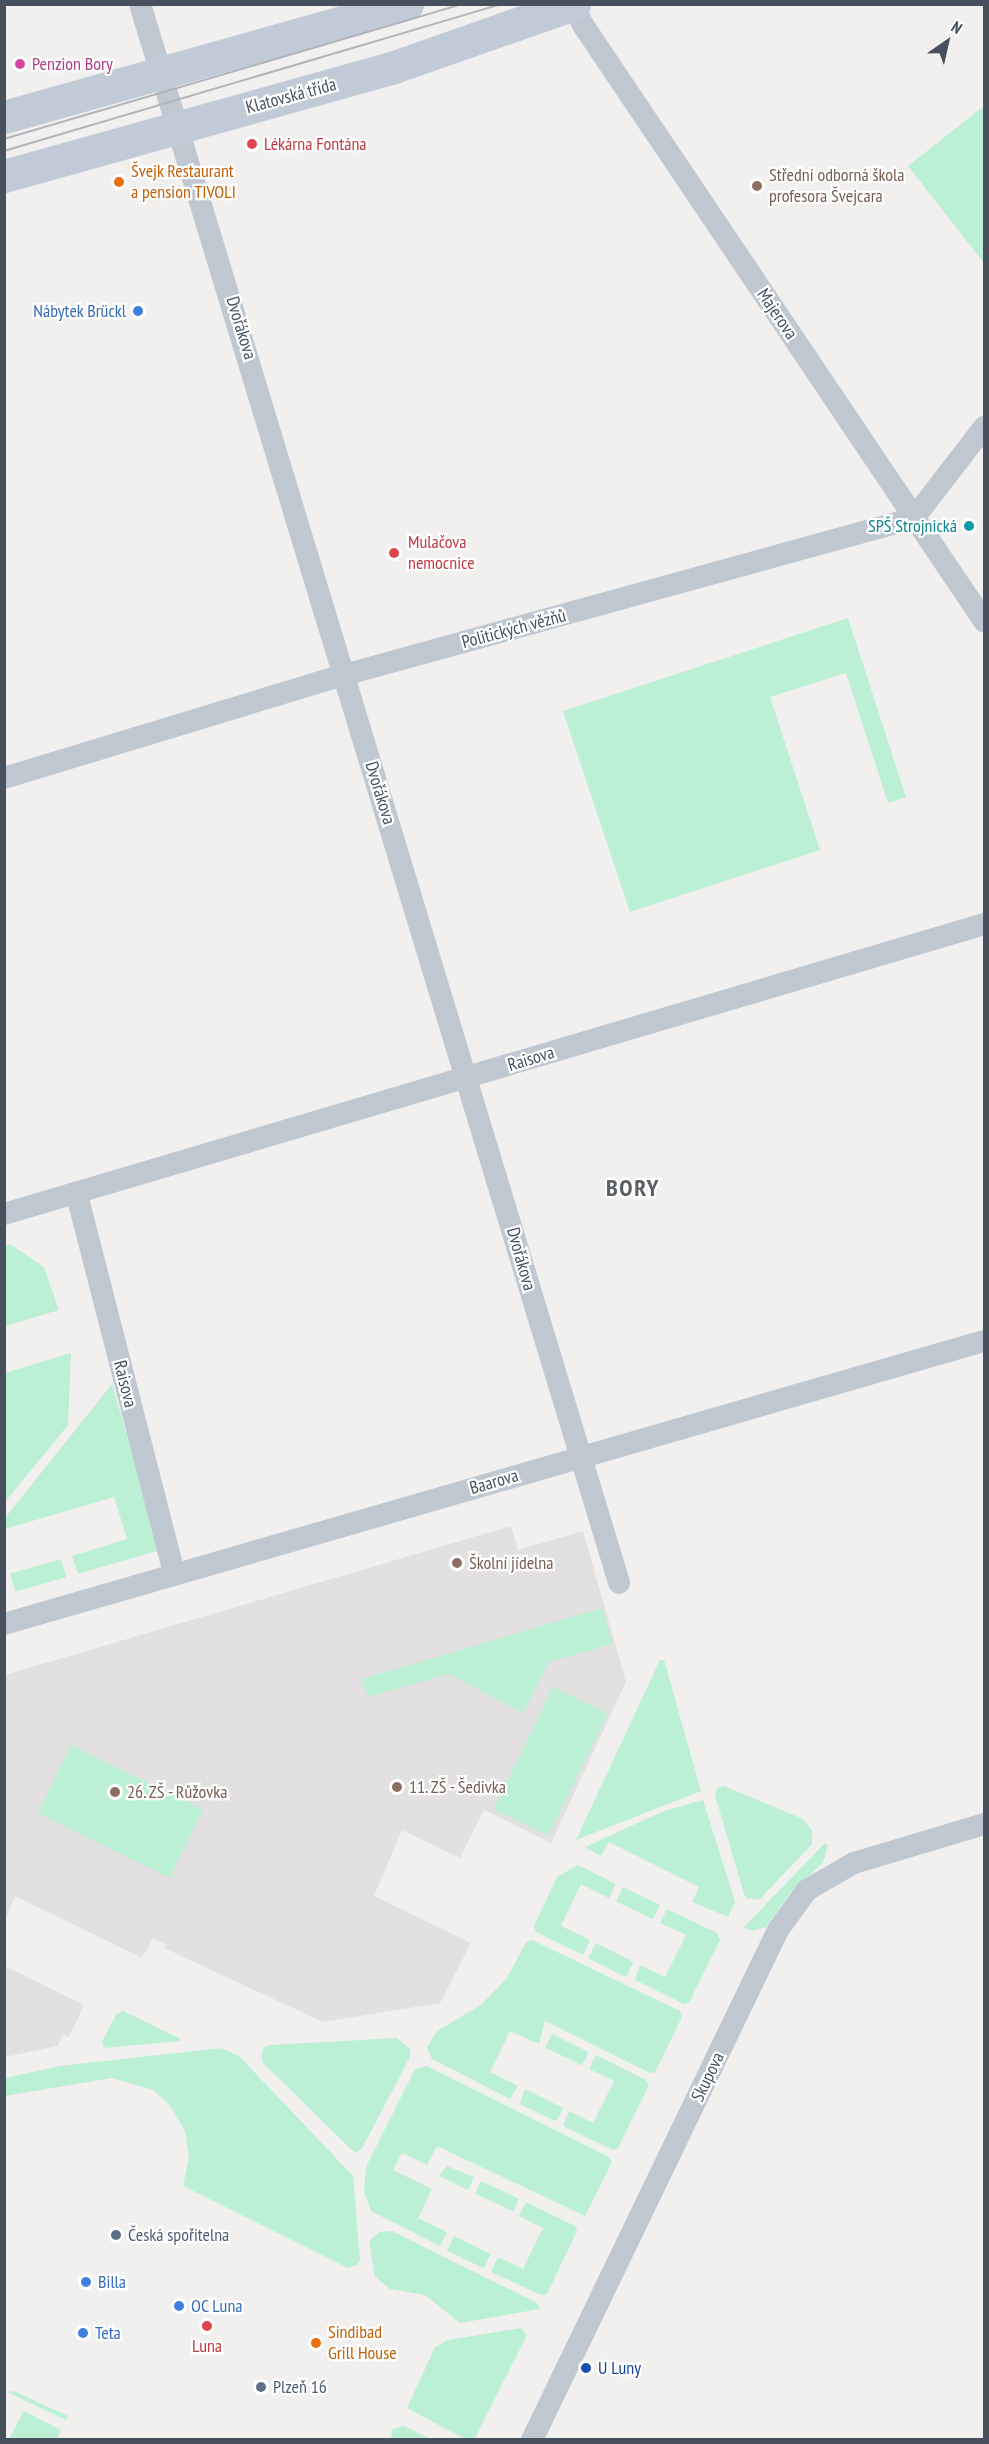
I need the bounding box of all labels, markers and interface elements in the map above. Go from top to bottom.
north arrow [917,12,977,72]
text: N [948,16,966,38]
place label: Penzion Bory [32,53,113,75]
marker: Penzion Bory [13,57,27,71]
street label: Klatovská třída [244,74,338,118]
place label: Lékárna Fontána [264,133,367,155]
marker: Lékárna Fontána [245,137,259,151]
place label: Švejk Restaurant a pension TIVOLI [131,161,236,204]
place label: Střední odborná škola profesora Švejcara [769,165,905,207]
marker: Švejk Restaurant a pension TIVOLI [112,175,126,189]
marker: Střední odborná škola profesora Švejcara [750,179,764,193]
street label: Majerova [752,284,802,344]
street label: Dvořákova [221,294,261,362]
place label: Nábytek Brückl [33,300,126,322]
marker: Nábytek Brückl [131,304,145,318]
place label: SPŠ Strojnická [868,515,957,537]
marker: SPŠ Strojnická [962,519,976,533]
place label: Mulačova nemocnice [408,532,475,574]
marker: Mulačova nemocnice [385,544,403,562]
street label: Politických vězňů [459,605,569,653]
street label: Dvořákova [360,759,400,827]
street label: Raisova [505,1042,557,1076]
district label: BORY [606,1174,660,1202]
street label: Dvořákova [502,1225,540,1293]
street label: Raisova [109,1358,141,1410]
street label: Baarova [467,1465,521,1499]
place label: Školní jídelna [469,1552,553,1574]
marker: Školní jídelna [450,1556,464,1570]
place label: 11. ZŠ - Šedivka [409,1776,509,1798]
marker: 11. ZŠ - Šedivka [390,1780,404,1794]
place label: 26. ZŠ - Růžovka [127,1781,230,1803]
marker: 26. ZŠ - Růžovka [108,1785,122,1799]
street label: Skupova [687,2049,729,2105]
place label: Česká spořitelna [128,2224,229,2246]
marker: Česká spořitelna [109,2228,123,2242]
place label: Billa [98,2271,126,2293]
marker: Billa [79,2275,93,2289]
place label: OC Luna [191,2295,243,2317]
marker: OC Luna [172,2299,186,2313]
marker: Luna [200,2319,214,2333]
place label: Teta [95,2322,121,2344]
place label: Sindibad Grill House [328,2322,397,2364]
marker: Teta [76,2326,90,2340]
place label: Luna [192,2335,222,2357]
marker: Sindibad Grill House [309,2336,323,2350]
place label: U Luny [598,2357,641,2379]
marker: U Luny [579,2361,593,2375]
place label: Plzeň 16 [273,2376,327,2398]
marker: Plzeň 16 [254,2380,268,2394]

